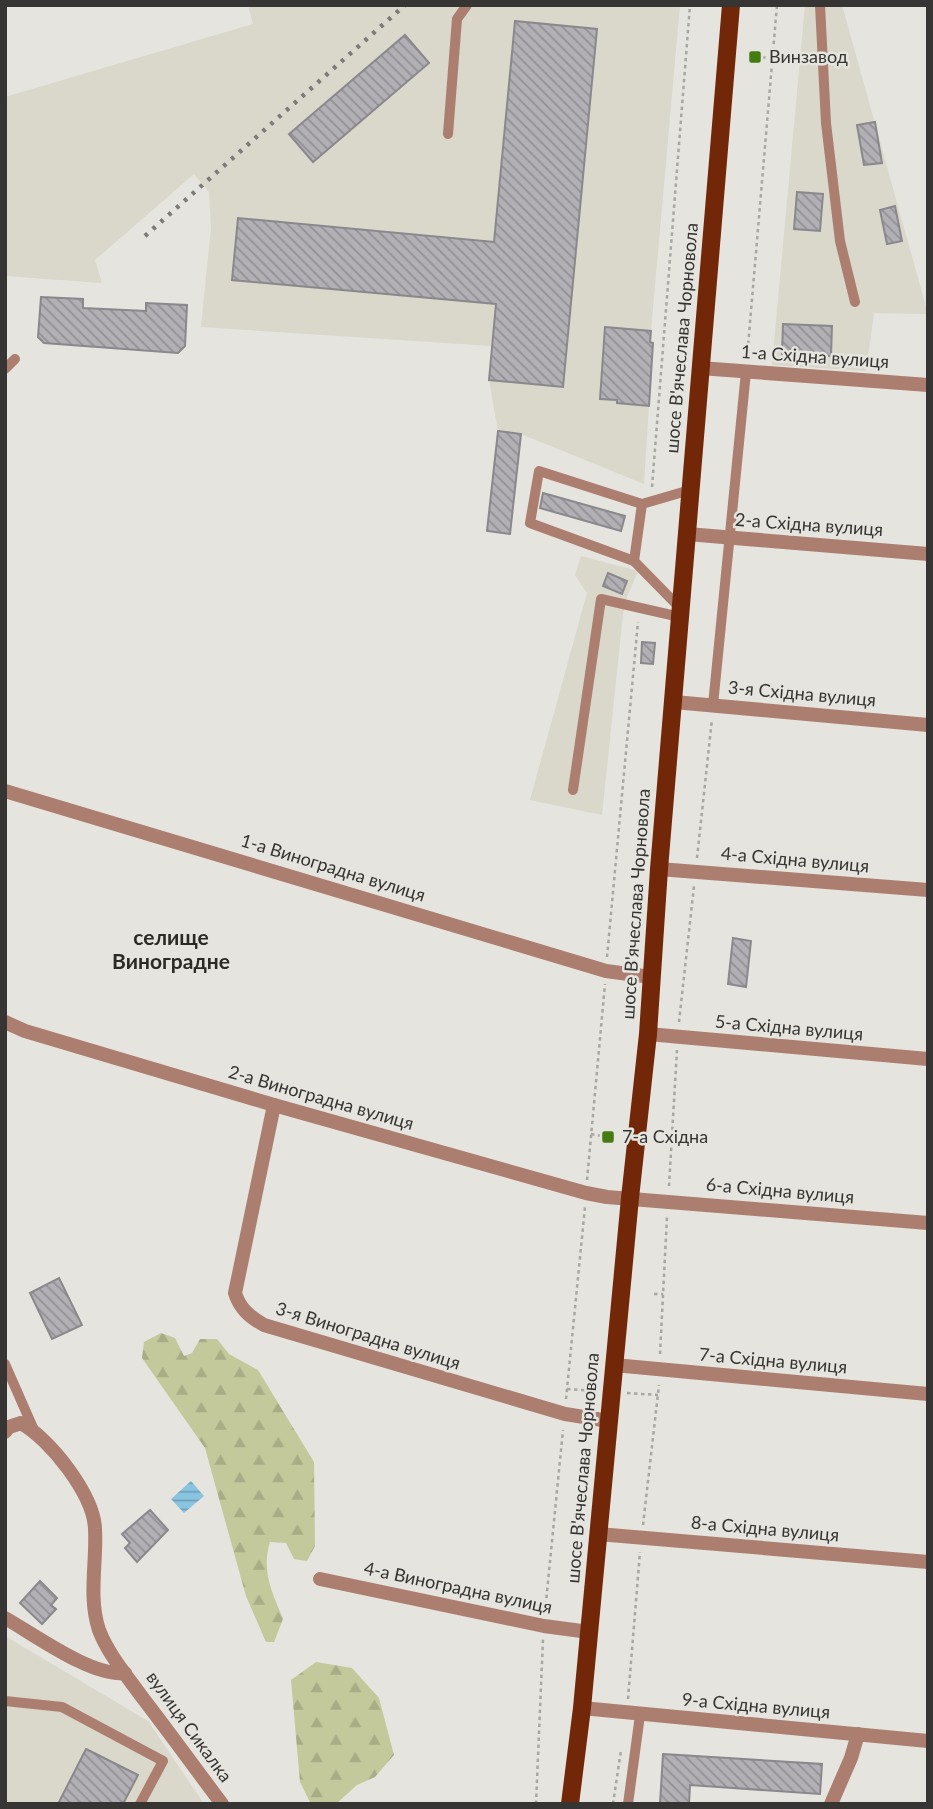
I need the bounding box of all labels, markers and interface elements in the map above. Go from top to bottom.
place label: Винзавод [769,45,848,67]
marker: Винзавод [747,49,763,65]
street label: шосе В'ячеслава Чорновола [660,222,702,454]
street label: 1-а Східна вулиця [740,340,890,372]
street label: 2-а Східна вулиця [734,508,884,540]
street label: 3-я Східна вулиця [727,676,877,710]
street label: шосе В'ячеслава Чорновола [616,788,654,1020]
street label: 1-а Виноградна вулиця [238,828,428,906]
street label: 4-а Східна вулиця [720,842,870,876]
district label: селище Виноградне [112,924,230,973]
street label: 5-а Східна вулиця [714,1010,864,1044]
street label: 2-а Виноградна вулиця [226,1060,417,1134]
place label: 7-а Східна [622,1125,708,1147]
marker: 7-а Східна [600,1129,616,1145]
street label: 6-а Східна вулиця [705,1173,855,1207]
street label: 3-я Виноградна вулиця [273,1296,463,1374]
street label: 7-а Східна вулиця [698,1343,848,1377]
street label: шосе В'ячеслава Чорновола [561,1352,603,1584]
street label: 8-а Східна вулиця [690,1511,840,1545]
street label: 4-а Виноградна вулиця [362,1556,554,1618]
street label: вулиця Сикалка [142,1667,237,1786]
street label: 9-а Східна вулиця [681,1688,831,1722]

